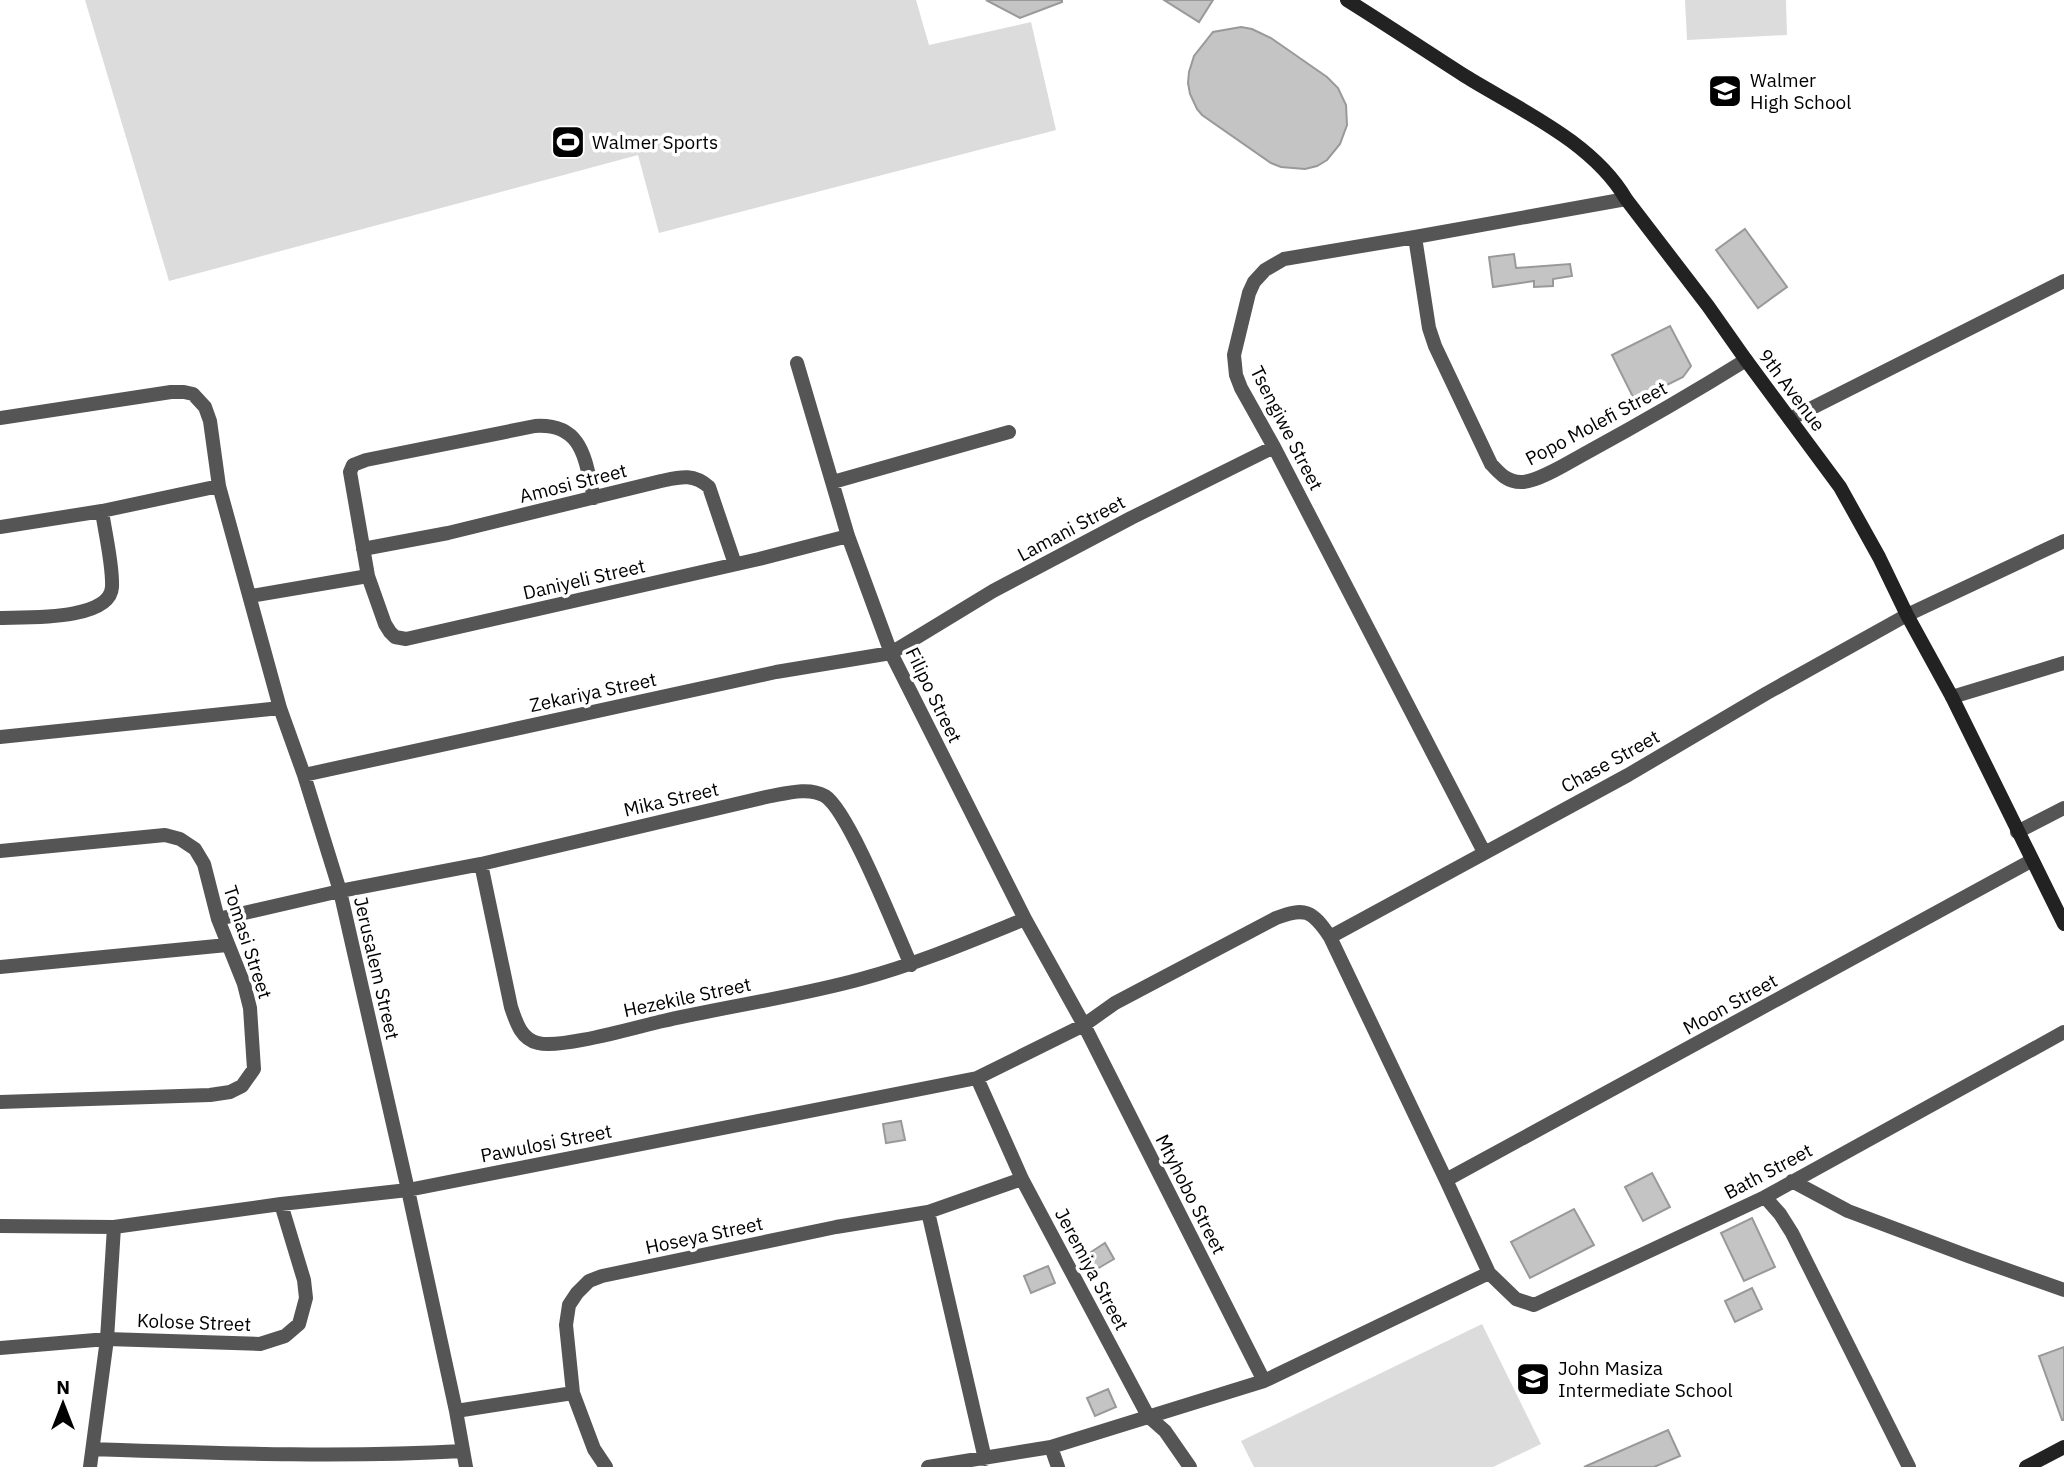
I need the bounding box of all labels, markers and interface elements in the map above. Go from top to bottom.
place label: Walmer High School [1750,68,1851,114]
school or university icon: Walmer High School [1706,72,1744,110]
sports icon: Walmer Sports [549,123,587,161]
place label: Walmer Sports [592,130,718,154]
street label: 9th Avenue [1753,344,1831,436]
street label: Tsengiwe Street [1245,362,1329,494]
street label: Popo Molefi Street [1521,376,1671,470]
street label: Amosi Street [517,458,629,508]
street label: Lamani Street [1013,490,1129,566]
street label: Daniyeli Street [521,553,647,605]
street label: Filipo Street [901,643,967,747]
street label: Zekariya Street [527,667,659,717]
street label: Chase Street [1557,724,1663,798]
street label: Mika Street [621,776,721,822]
street label: Tomasi Street [218,882,278,1002]
street label: Jerusalem Street [349,894,405,1042]
street label: Moon Street [1679,968,1781,1040]
street label: Hezekile Street [621,972,753,1022]
street label: Pawulosi Street [478,1119,614,1167]
street label: Mtyhobo Street [1151,1130,1231,1258]
street label: Bath Street [1720,1138,1816,1204]
street label: Jeremiya Street [1050,1204,1134,1334]
street label: Hoseya Street [643,1211,765,1259]
street label: Kolose Street [136,1308,252,1336]
place label: John Masiza Intermediate School [1558,1356,1733,1402]
school or university icon: John Masiza Intermediate School [1514,1360,1552,1398]
north arrow [28,1369,98,1439]
text: N [56,1375,70,1399]

